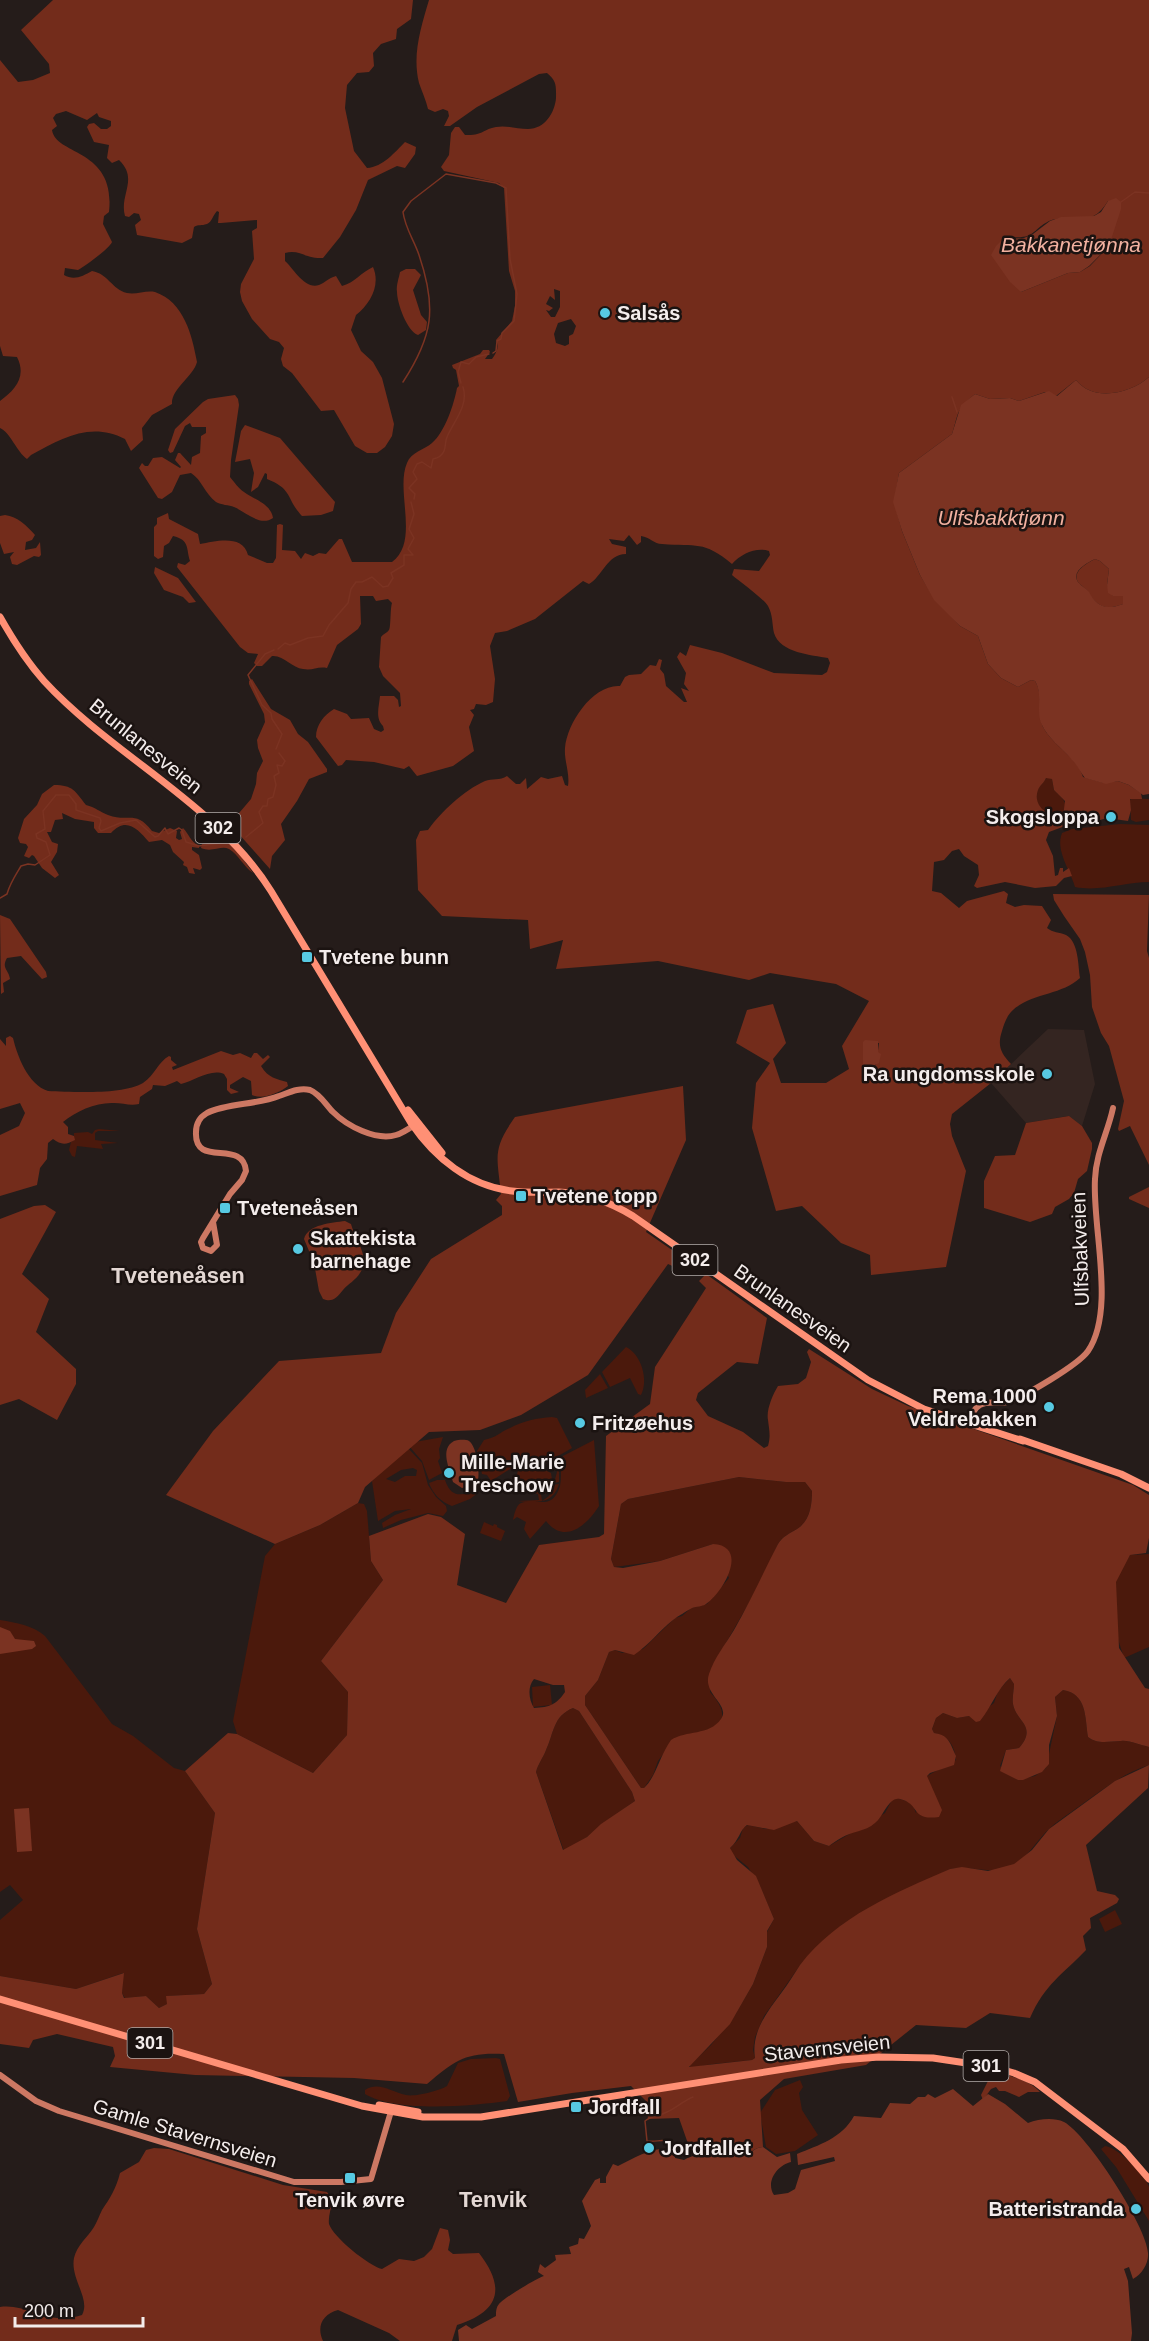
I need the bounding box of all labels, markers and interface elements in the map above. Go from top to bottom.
water label: Bakkanetjønna [1001,233,1141,256]
place label: Salsås [617,302,680,324]
marker: Salsås [598,306,612,320]
water label: Ulfsbakktjønn [937,506,1065,529]
street label: Brunlanesveien [86,694,206,798]
place label: Skogsloppa [986,806,1100,828]
marker: Skogsloppa [1104,810,1118,824]
road number: 302 [196,813,240,843]
place label: Tvetene bunn [319,946,449,968]
marker: Tvetene bunn [300,950,314,964]
place label: Ra ungdomsskole [863,1063,1035,1085]
marker: Ra ungdomsskole [1040,1067,1054,1081]
place label: Tvetene topp [533,1185,657,1207]
marker: Tvetene topp [514,1189,528,1203]
street label: Ulfsbakveien [1067,1191,1093,1307]
place label: Tveteneåsen [237,1197,358,1219]
marker: Tveteneåsen [218,1201,232,1215]
place label: Skattekista barnehage [310,1227,416,1272]
marker: Skattekista barnehage [291,1242,305,1256]
road number: 302 [672,1245,718,1275]
street label: Brunlanesveien [730,1259,856,1357]
district label: Tveteneåsen [111,1263,245,1288]
place label: Rema 1000 Veldrebakken [908,1385,1037,1430]
marker: Rema 1000 Veldrebakken [1042,1400,1056,1414]
place label: Fritzøehus [592,1412,693,1434]
marker: Fritzøehus [573,1416,587,1430]
place label: Mille-Marie Treschow [461,1451,564,1496]
marker: Mille-Marie Treschow [442,1466,456,1480]
road number: 301 [128,2028,172,2058]
street label: Stavernsveien [763,2030,891,2066]
road number: 301 [964,2051,1008,2081]
street label: Gamle Stavernsveien [90,2095,280,2171]
place label: Jordfall [588,2096,660,2118]
marker: Jordfall [569,2100,583,2114]
place label: Jordfallet [661,2137,751,2159]
marker: Jordfallet [642,2141,656,2155]
marker: Tenvik øvre [343,2171,357,2185]
district label: Tenvik [459,2187,528,2212]
place label: Tenvik øvre [295,2189,405,2211]
place label: Batteristranda [988,2198,1125,2220]
marker: Batteristranda [1129,2202,1143,2216]
scale bar [15,2290,142,2328]
text: 200 m [24,2301,74,2321]

